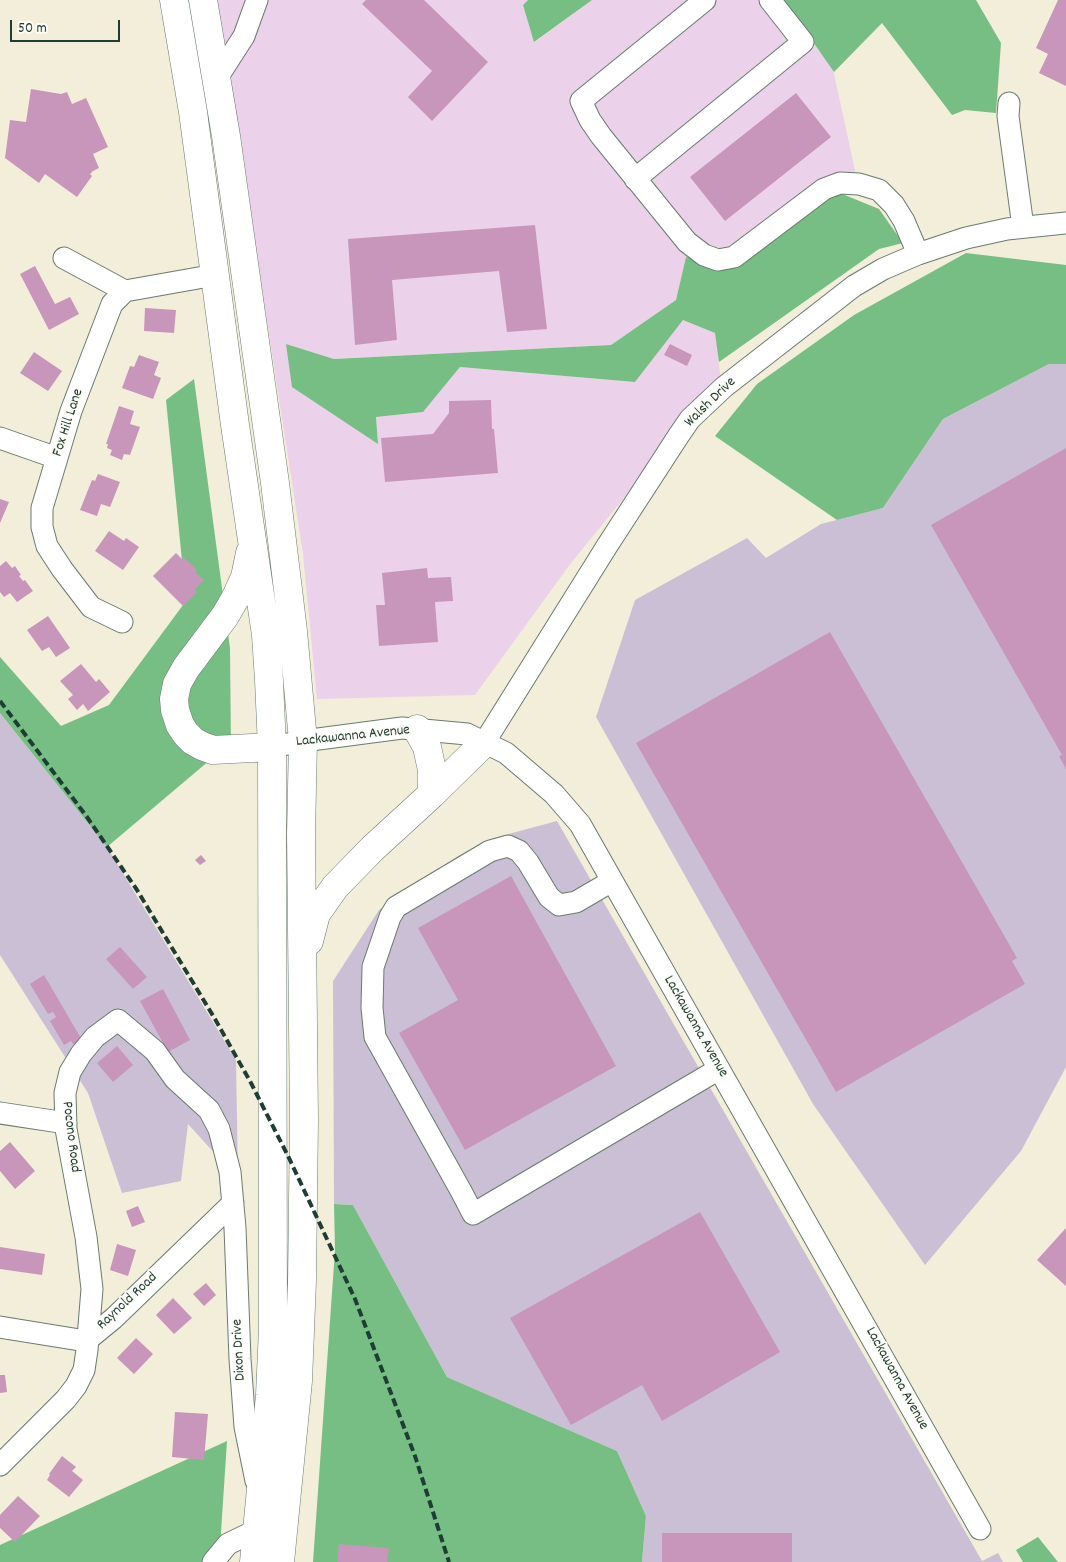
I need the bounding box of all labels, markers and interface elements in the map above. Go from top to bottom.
scale bar [12,10,122,42]
text: 50 m [18,18,47,40]
street label: Walsh Drive [681,374,741,432]
street label: Fox Hill Lane [50,387,88,459]
street label: Lackawanna Avenue [295,722,411,752]
street label: Lackawanna Avenue [659,973,731,1081]
street label: Pocono Road [57,1101,83,1173]
street label: Raynold Road [94,1269,162,1335]
street label: Dixon Drive [229,1319,251,1381]
street label: Lackawanna Avenue [860,1325,932,1433]

